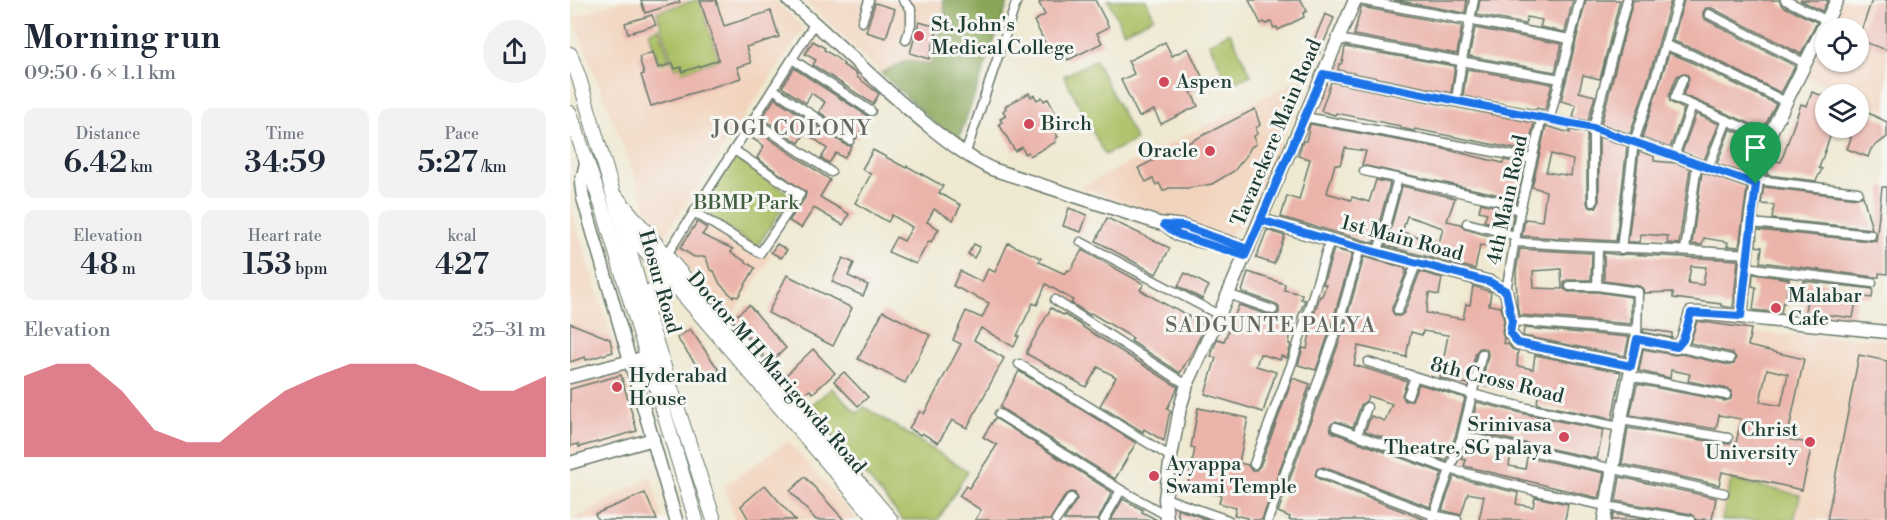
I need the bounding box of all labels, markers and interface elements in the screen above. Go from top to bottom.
place label: St. John's Medical College [931,13,1074,61]
text: Morning run [24,18,221,59]
map controls [1815,18,1869,138]
button: locate [1815,18,1869,72]
button: share [483,20,546,83]
marker: St. John's Medical College [912,29,926,43]
street label: Tavarekere Main Road [1226,35,1328,231]
text: 09:50 · 6 × 1.1 km [24,61,176,86]
place label: Aspen [1175,70,1232,95]
marker: Aspen [1157,75,1171,89]
button: layers [1815,84,1869,138]
place label: Birch [1040,112,1092,137]
district label: JOGI COLONY [711,116,872,142]
marker: Birch [1022,117,1036,131]
pin [1730,122,1781,184]
text: Distance [76,124,140,144]
text: Time [266,124,304,144]
text: Pace [445,124,479,144]
icon: arrive [1739,131,1772,164]
street label: 4th Main Road [1482,132,1534,267]
place label: Oracle [1138,139,1198,164]
text: 6.42 [63,144,127,182]
text: 34:59 [244,144,326,182]
text: 5:27 [417,144,478,182]
marker: Oracle [1203,144,1217,158]
text: km [127,157,153,177]
text: /km [478,157,507,177]
park label: BBMP Park [692,191,800,216]
street label: 1st Main Road [1338,211,1466,267]
text: Elevation [73,226,143,246]
text: Heart rate [248,226,322,246]
text: kcal [447,226,477,246]
street label: Hosur Road [632,227,686,337]
text: 48 [80,246,118,284]
text: 153 [242,246,292,284]
text: 427 [435,246,489,284]
text: m [118,259,136,279]
text: bpm [292,259,328,279]
street label: Doctor M H Marigowda Road [681,267,871,480]
place label: Malabar Cafe [1788,284,1862,332]
marker: Malabar Cafe [1769,301,1783,315]
district label: SADGUNTE PALYA [1165,313,1377,339]
text: Elevation [24,318,111,343]
text: 25–31 m [472,318,546,343]
street label: 8th Cross Road [1427,352,1567,410]
place label: Hyderabad House [629,364,728,412]
marker: Hyderabad House [610,380,624,394]
place label: Srinivasa Theatre, SG palaya [1384,413,1553,461]
place label: Christ University [1705,418,1798,466]
marker: Srinivasa Theatre, SG palaya [1557,430,1571,444]
marker: Christ University [1803,435,1817,449]
place label: Ayyappa Swami Temple [1165,452,1297,500]
marker: Ayyappa Swami Temple [1147,469,1161,483]

